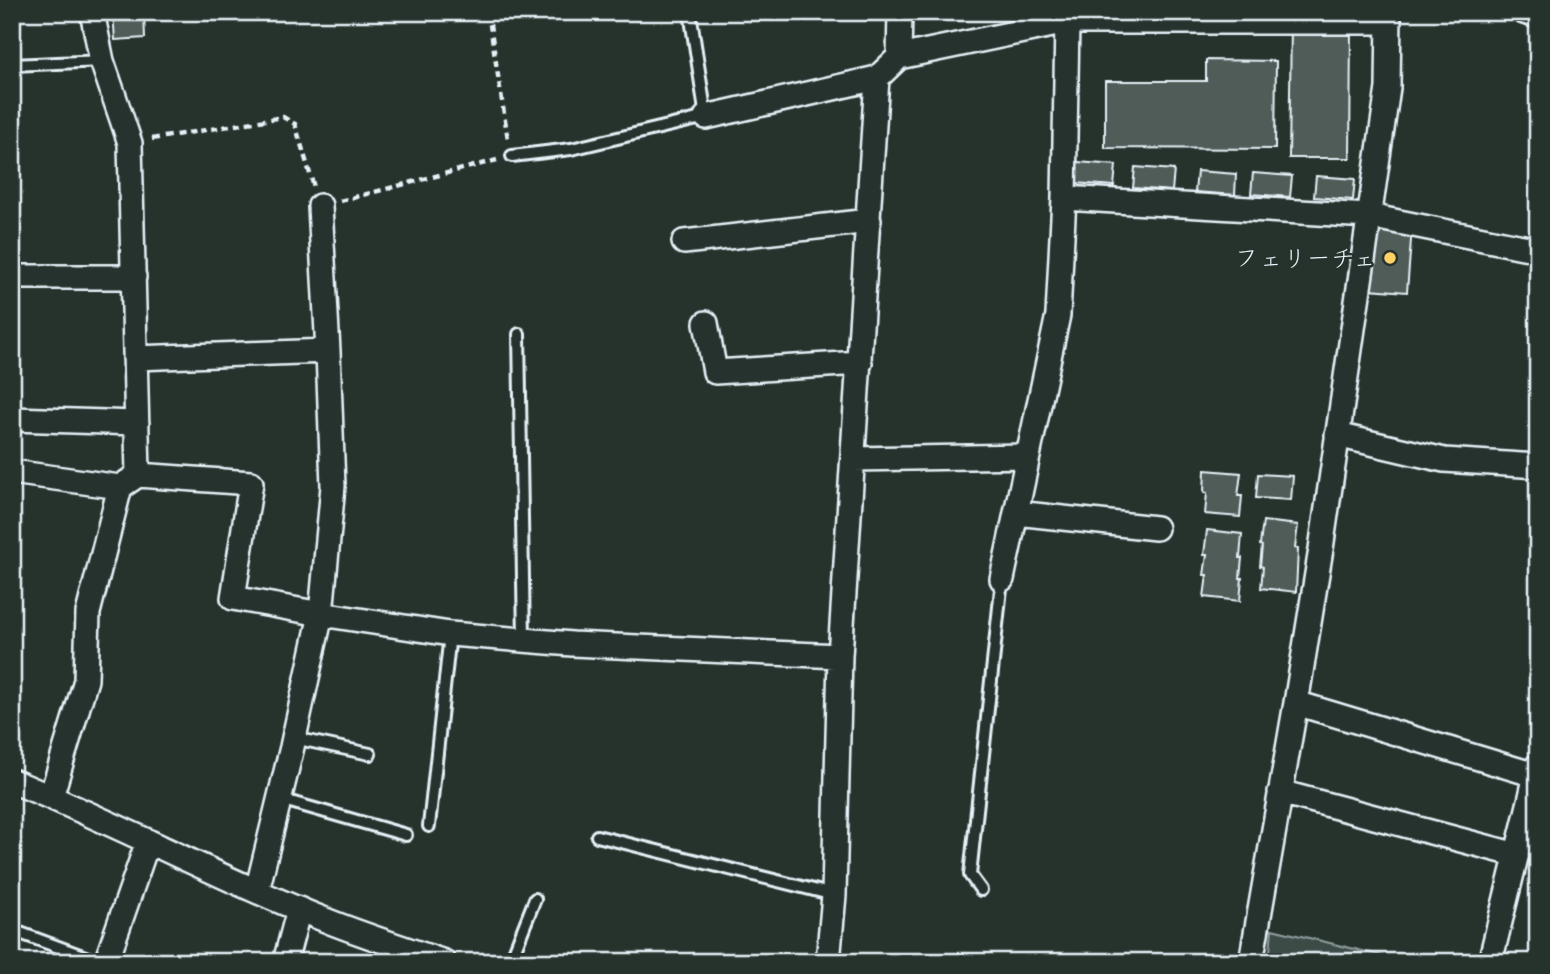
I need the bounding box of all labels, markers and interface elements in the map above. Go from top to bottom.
place label: フェリーチェ [1234,244,1376,273]
marker: フェリーチェ [1382,250,1398,266]

